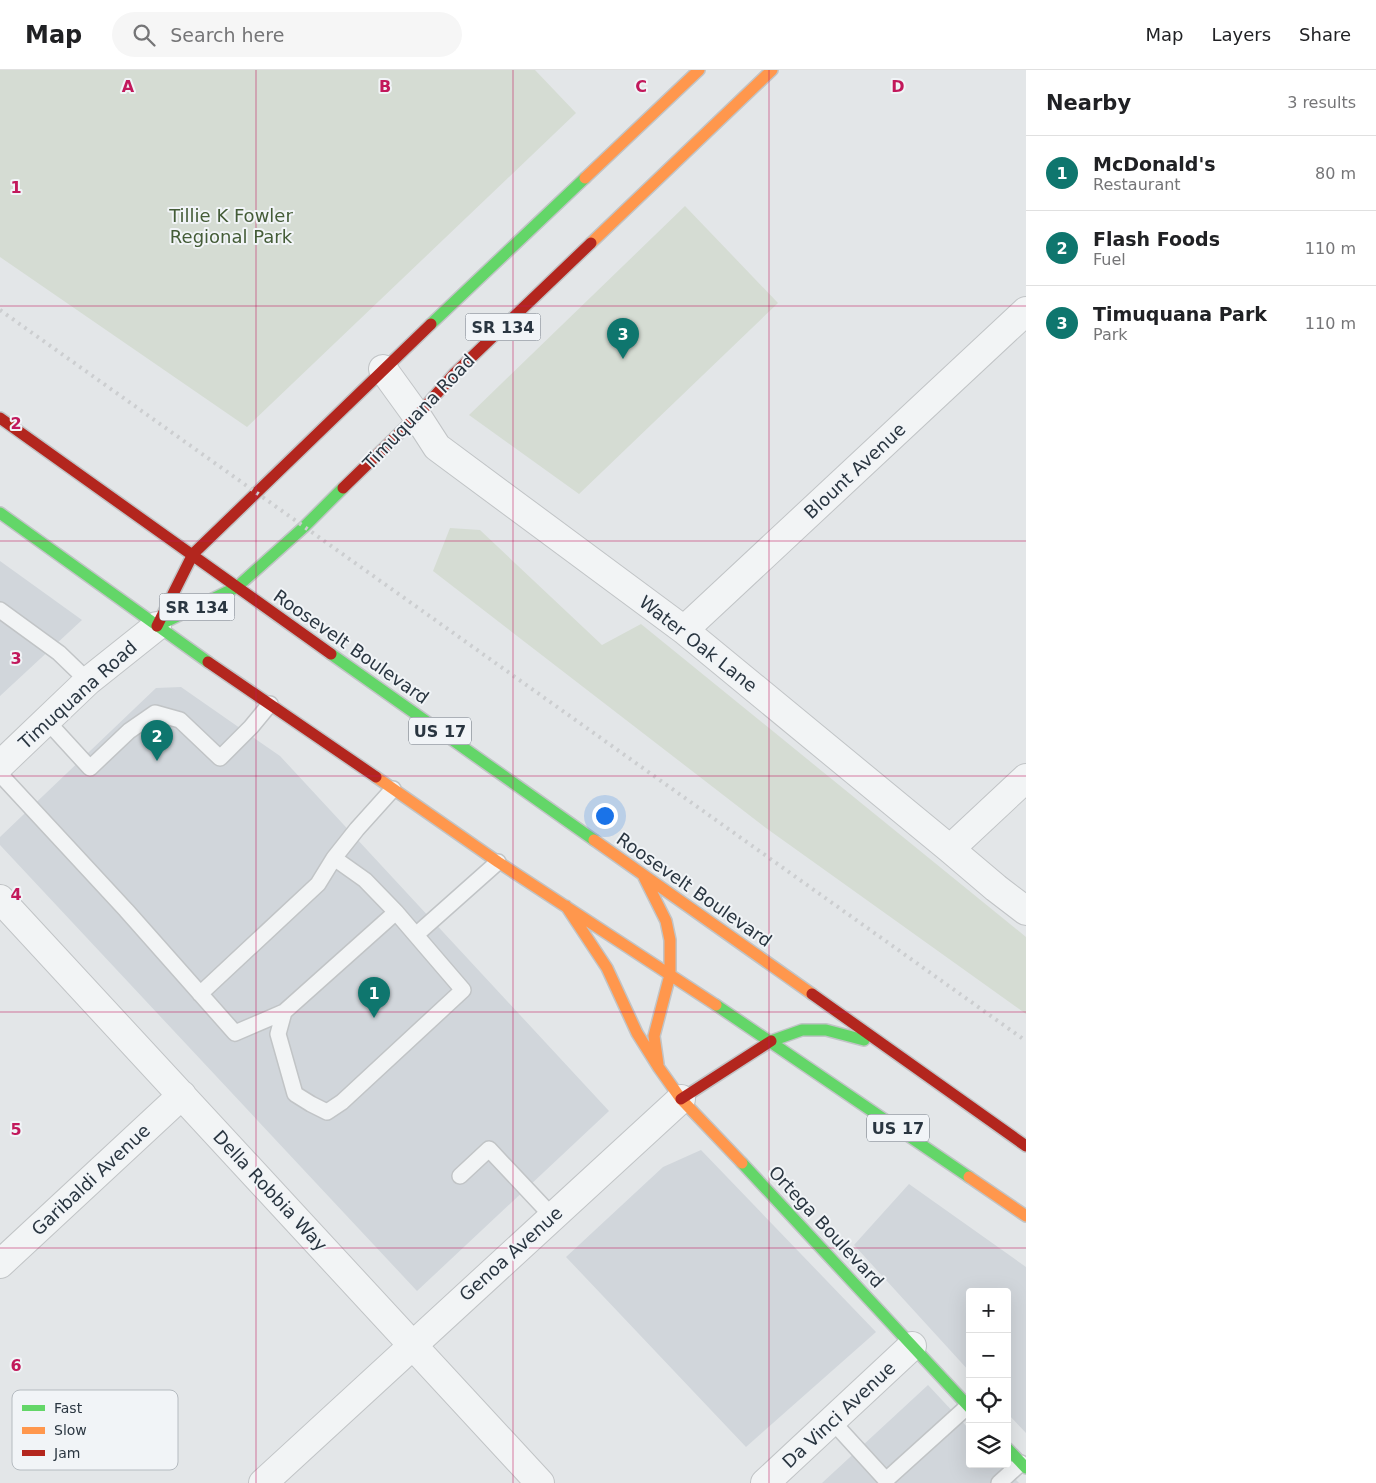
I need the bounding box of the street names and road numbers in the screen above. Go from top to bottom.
road number: SR 134 [466,313,540,340]
street label: Timuquana Road [358,350,479,474]
street label: Blount Avenue [800,418,910,523]
street label: Roosevelt Boulevard [270,585,433,708]
street label: Water Oak Lane [635,591,761,696]
road number: SR 134 [160,594,234,620]
street label: Timuquana Road [14,636,141,754]
road number: US 17 [409,718,471,744]
street label: Roosevelt Boulevard [613,828,776,951]
road number: US 17 [867,1114,929,1142]
street label: Garibaldi Avenue [27,1119,154,1240]
street label: Della Robbia Way [209,1126,332,1256]
street label: Ortega Boulevard [764,1161,888,1292]
street label: Genoa Avenue [455,1202,566,1305]
street label: Da Vinci Avenue [778,1357,899,1472]

